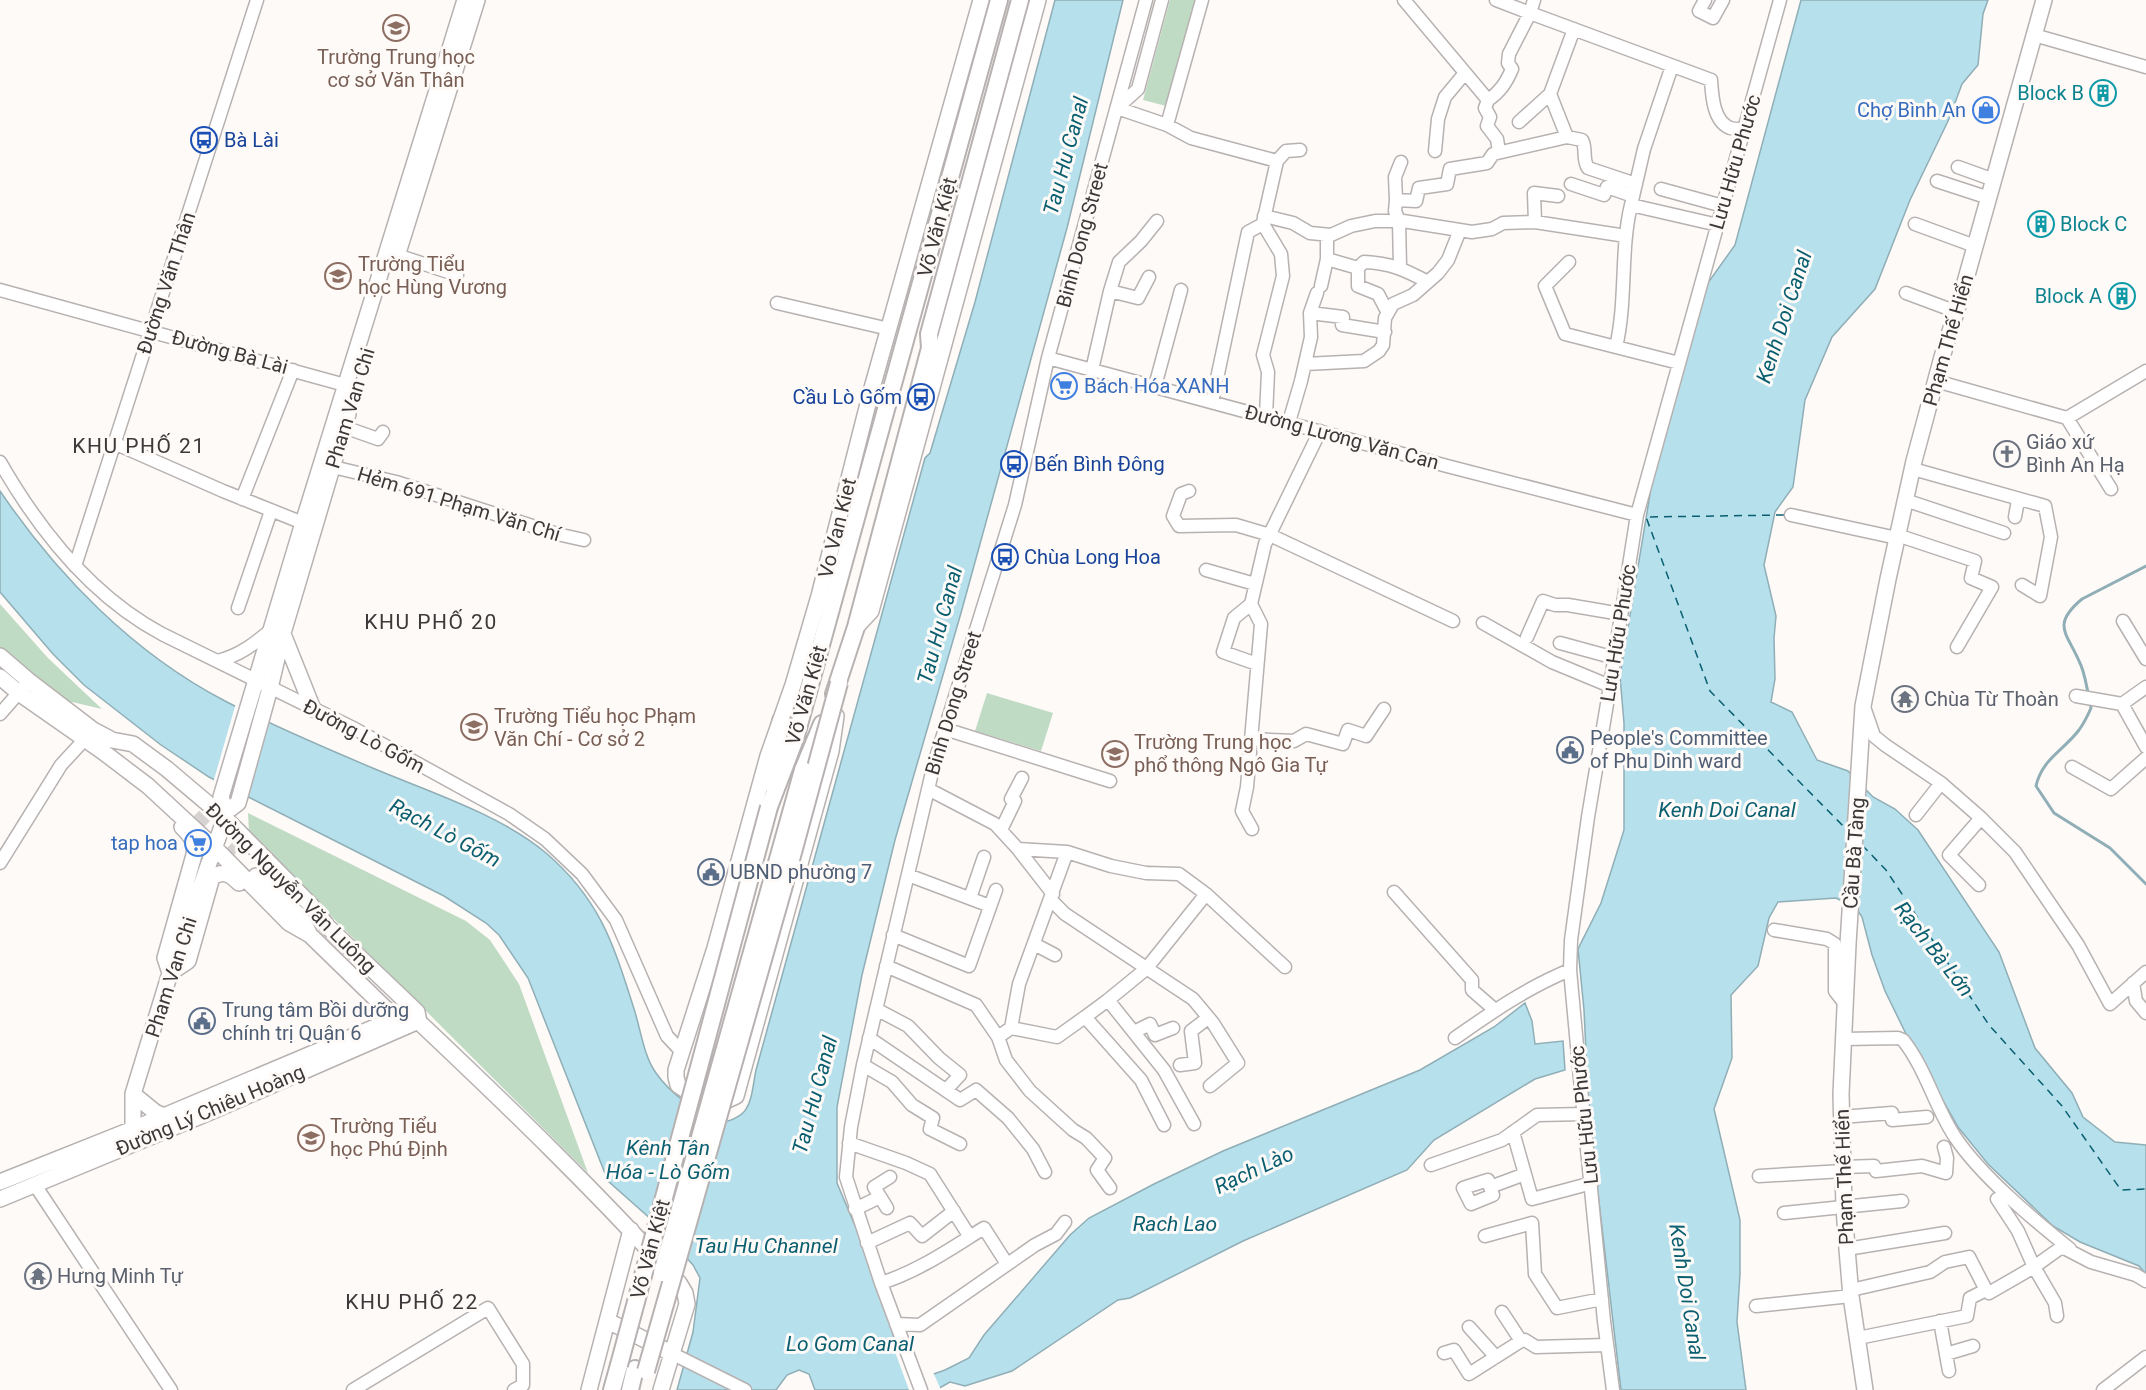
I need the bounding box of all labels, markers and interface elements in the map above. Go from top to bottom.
school or university icon: Trường Trung học cơ sở Văn Thân [381,13,411,43]
place label: Trường Trung học cơ sở Văn Thân [317,45,475,92]
building icon: Block B [2088,78,2118,108]
place label: Block B [2017,81,2084,105]
street label: Lưu Hữu Phước [1704,92,1766,232]
water label: Tau Hu Canal [1039,93,1094,218]
shop icon: Chợ Bình An [1971,95,2001,125]
place label: Chợ Bình An [1857,98,1966,122]
bus stop icon: Bà Lài [189,125,219,155]
place label: Bà Lài [224,128,279,152]
street label: Binh Dong Street [1051,160,1113,310]
street label: Võ Văn Kiệt [912,174,962,280]
street label: Đường Văn Thân [132,209,200,357]
building icon: Block C [2026,209,2056,239]
place label: Block C [2060,212,2127,236]
water label: Kenh Doi Canal [1751,247,1817,386]
place label: Trường Tiểu học Hùng Vương [358,252,507,299]
school or university icon: Trường Tiểu học Hùng Vương [323,261,353,291]
street label: Phạm Thế Hiển [1918,271,1978,409]
building icon: Block A [2107,281,2137,311]
place label: Block A [2035,284,2102,308]
street label: Đường Bà Lài [169,325,291,379]
street label: Pham Van Chi [320,345,380,471]
supermarket icon: Bách Hóa XANH [1049,371,1079,401]
place label: Bách Hóa XANH [1084,374,1229,398]
bus stop icon: Cầu Lò Gốm [906,382,936,412]
place label: Cầu Lò Gốm [792,385,902,409]
street label: Đường Lương Văn Can [1242,400,1442,474]
place label: Giáo xứ Bình An Hạ [2026,430,2125,477]
district label: KHU PHỐ 21 [72,433,206,458]
church icon: Giáo xứ Bình An Hạ [1992,439,2022,469]
bus stop icon: Bến Bình Đông [999,449,1029,479]
place label: Bến Bình Đông [1034,452,1165,476]
street label: Hẻm 691 Phạm Văn Chí [354,462,565,547]
street label: Vo Van Kiet [813,475,861,581]
bus stop icon: Chùa Long Hoa [990,542,1020,572]
place label: Chùa Long Hoa [1024,545,1161,569]
water label: Tau Hu Canal [913,562,968,687]
street label: Lưu Hữu Phước [1595,562,1641,704]
district label: KHU PHỐ 20 [364,609,498,634]
street label: Binh Dong Street [920,628,986,778]
street label: Võ Văn Kiệt [780,642,832,748]
temple icon: Chùa Từ Thoàn [1890,684,1920,714]
place label: Chùa Từ Thoàn [1924,687,2059,711]
street label: Đường Lò Gốm [299,694,429,778]
place label: Trường Tiểu học Phạm Văn Chí - Cơ sở 2 [494,704,696,751]
school or university icon: Trường Tiểu học Phạm Văn Chí - Cơ sở 2 [459,712,489,742]
place label: People's Committee of Phu Dinh ward [1590,726,1768,773]
place label: Trường Trung học phổ thông Ngô Gia Tự [1134,730,1329,777]
public building icon: People's Committee of Phu Dinh ward [1555,735,1585,765]
school or university icon: Trường Trung học phổ thông Ngô Gia Tự [1100,739,1130,769]
water label: Rạch Lò Gốm [386,794,504,872]
street label: Cầu Bà Tàng [1838,796,1870,910]
street label: Đường Nguyễn Văn Luông [201,798,381,978]
water label: Kenh Doi Canal [1658,798,1797,822]
supermarket icon: tap hoa [183,828,213,858]
place label: tap hoa [111,831,178,855]
public building icon: UBND phường 7 [696,857,726,887]
place label: UBND phường 7 [730,860,872,884]
water label: Rạch Bà Lớn [1890,897,1978,1001]
street label: Pham Van Chi [140,914,202,1040]
place label: Trung tâm Bồi dưỡng chính trị Quận 6 [222,998,409,1045]
public building icon: Trung tâm Bồi dưỡng chính trị Quận 6 [187,1006,217,1036]
water label: Tau Hu Canal [788,1032,843,1157]
street label: Lưu Hữu Phước [1565,1045,1603,1185]
street label: Đường Lý Chiêu Hoàng [112,1059,308,1161]
street label: Phạm Thế Hiển [1830,1109,1858,1245]
place label: Trường Tiểu học Phú Định [330,1114,448,1161]
school or university icon: Trường Tiểu học Phú Định [296,1123,326,1153]
water label: Kênh Tân Hóa - Lò Gốm [606,1136,730,1184]
water label: Rạch Lào [1211,1141,1297,1199]
street label: Võ Văn Kiệt [625,1196,675,1302]
water label: Rach Lao [1133,1212,1217,1236]
water label: Kenh Doi Canal [1664,1222,1710,1363]
water label: Tau Hu Channel [694,1234,839,1258]
temple icon: Hưng Minh Tự [23,1261,53,1291]
place label: Hưng Minh Tự [57,1264,184,1288]
district label: KHU PHỐ 22 [345,1289,479,1314]
water label: Lo Gom Canal [786,1332,915,1356]

